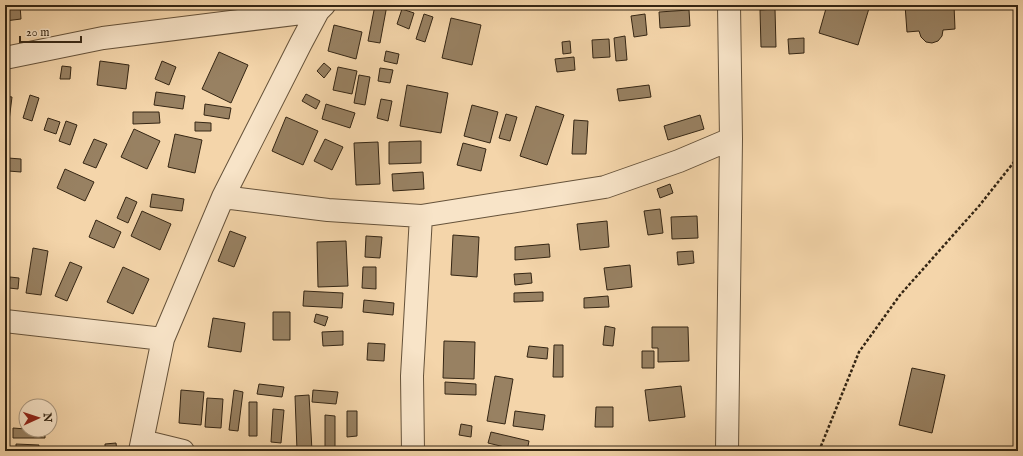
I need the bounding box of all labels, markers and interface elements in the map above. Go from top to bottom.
scale bar [20,18,81,44]
text: 20 m [26,25,49,40]
north arrow [18,398,58,438]
text: N [40,411,54,423]

